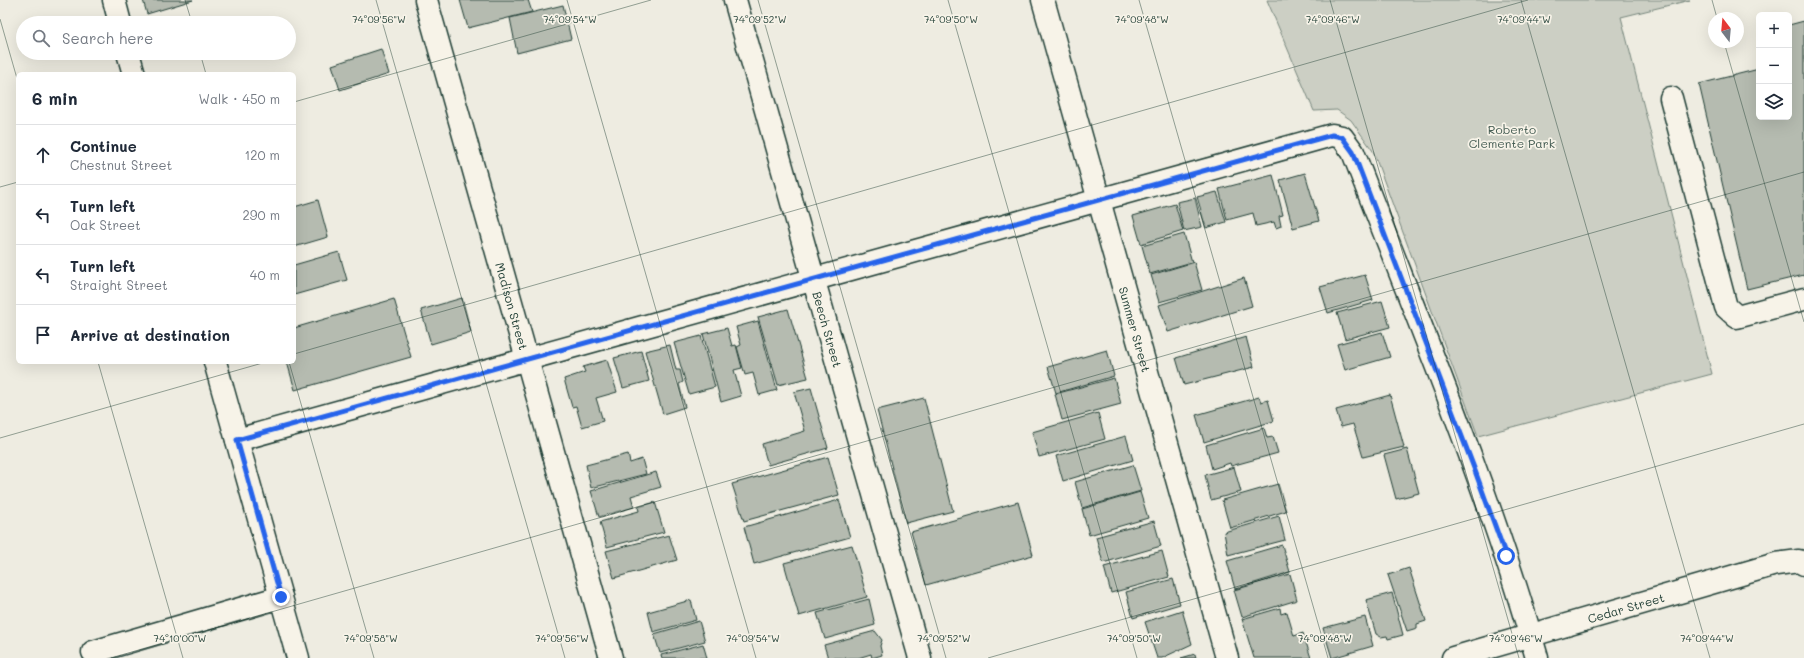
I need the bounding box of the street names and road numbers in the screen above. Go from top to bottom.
street label: Madison Street [492,261,532,352]
street label: Summer Street [1116,285,1155,374]
street label: Beech Street [809,289,846,369]
street label: Cedar Street [1586,589,1666,626]

